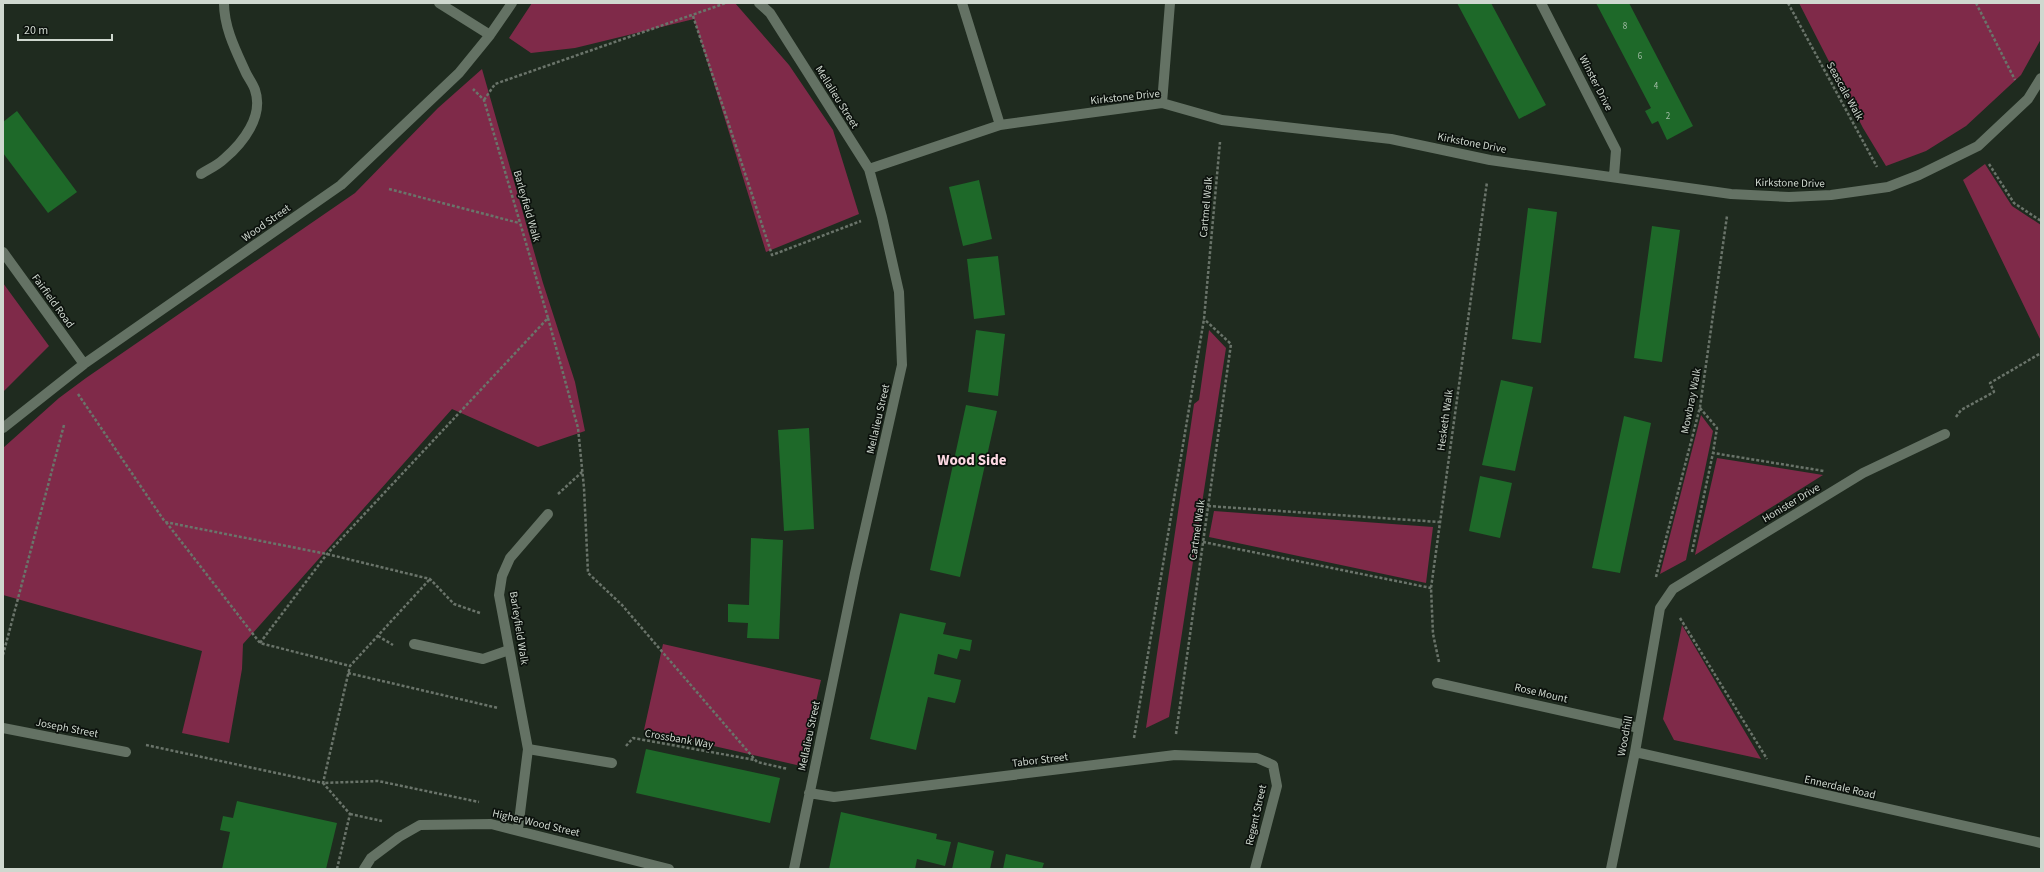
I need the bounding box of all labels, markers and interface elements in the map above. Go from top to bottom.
scale bar [18,16,112,42]
house number: 8 [1623,20,1628,33]
text: 20 m [24,22,48,39]
house number: 6 [1638,50,1643,63]
street label: Winster Drive [1576,53,1617,114]
street label: Seascale Walk [1823,59,1867,123]
street label: Mellalieu Street [812,63,862,131]
house number: 4 [1654,80,1659,93]
street label: Kirkstone Drive [1090,86,1161,108]
house number: 2 [1666,110,1671,123]
street label: Kirkstone Drive [1436,129,1508,157]
street label: Barleyfield Walk [510,168,545,244]
street label: Cartmel Walk [1196,175,1216,238]
street label: Kirkstone Drive [1755,175,1826,191]
street label: Wood Street [239,201,294,245]
street label: Fairfield Road [28,271,78,331]
street label: Mowbray Walk [1677,366,1705,435]
street label: Mellalieu Street [863,382,893,455]
street label: Hesketh Walk [1433,388,1457,452]
district label: Wood Side [937,450,1007,471]
street label: Honister Drive [1759,480,1823,526]
street label: Cartmel Walk [1185,498,1209,561]
street label: Barleyfield Walk [506,590,532,666]
street label: Rose Mount [1513,680,1569,706]
street label: Mellalieu Street [794,699,824,772]
street label: Woodhill [1614,714,1636,758]
street label: Joseph Street [35,715,100,741]
street label: Crossbank Way [644,726,714,752]
street label: Tabor Street [1011,749,1069,771]
street label: Ennerdale Road [1803,772,1877,802]
street label: Regent Street [1242,783,1270,847]
street label: Higher Wood Street [491,806,581,840]

